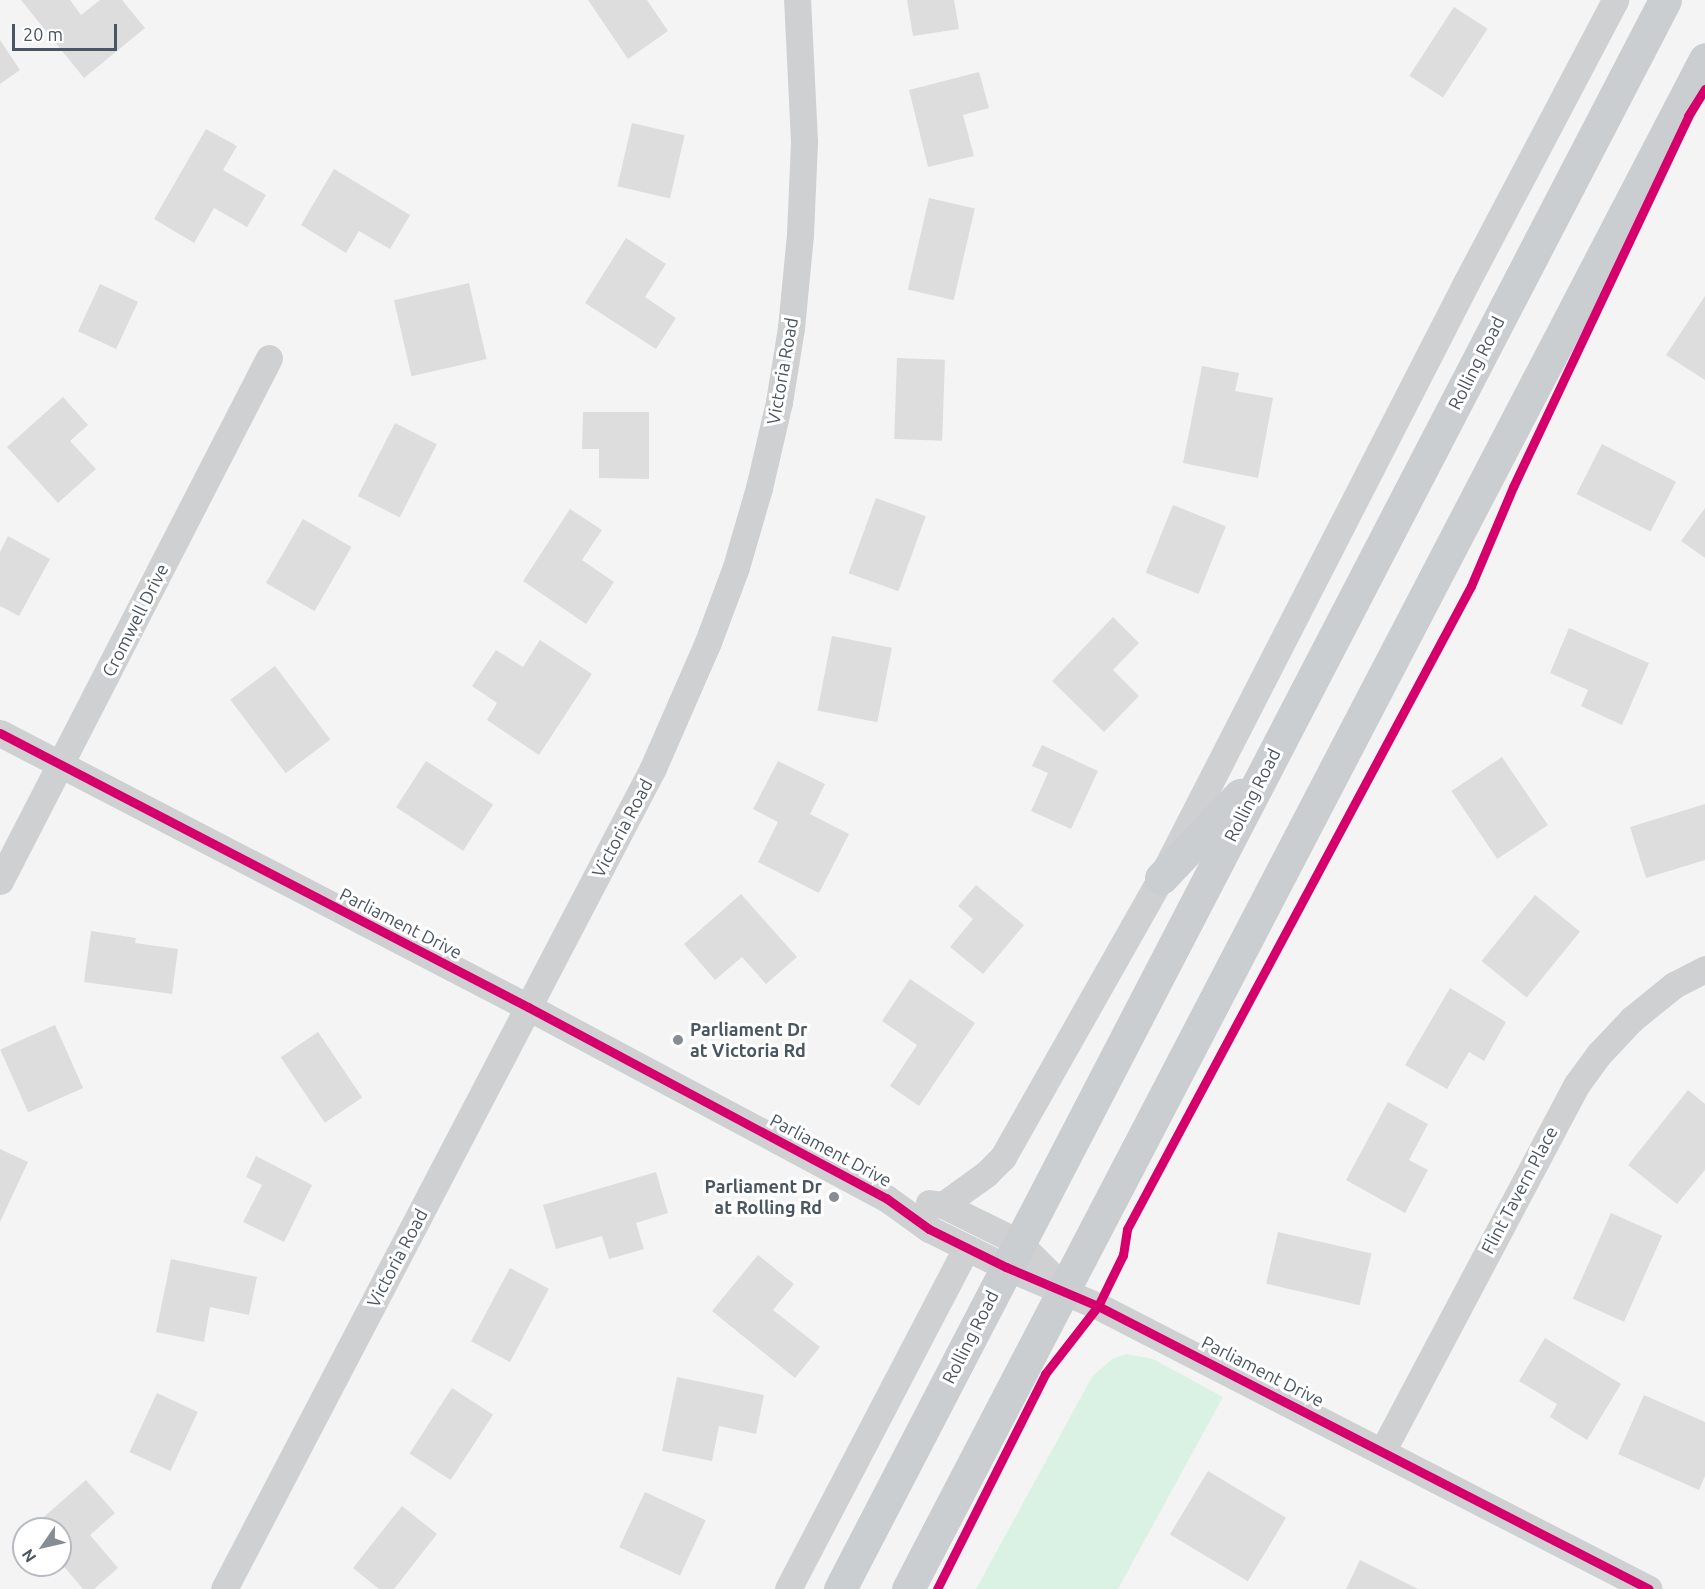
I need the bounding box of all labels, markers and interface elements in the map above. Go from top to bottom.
scale bar [15,12,120,50]
text: 20 m [23,24,63,44]
street label: Rolling Road [1443,313,1509,413]
street label: Victoria Road [762,316,802,426]
street label: Cromwell Drive [97,560,173,680]
street label: Rolling Road [1219,745,1285,845]
street label: Victoria Road [587,775,657,881]
street label: Parliament Drive [336,883,466,963]
place label: Parliament Dr at Victoria Rd [690,1019,807,1062]
marker: Parliament Dr at Victoria Rd [671,1033,685,1047]
street label: Parliament Drive [767,1109,895,1191]
street label: Flint Tavern Place [1476,1122,1562,1258]
place label: Parliament Dr at Rolling Rd [705,1176,822,1218]
marker: Parliament Dr at Rolling Rd [827,1190,841,1204]
street label: Victoria Road [362,1205,432,1311]
street label: Rolling Road [937,1287,1003,1387]
street label: Parliament Drive [1198,1331,1328,1411]
north arrow [12,1517,72,1577]
text: N [18,1546,40,1566]

